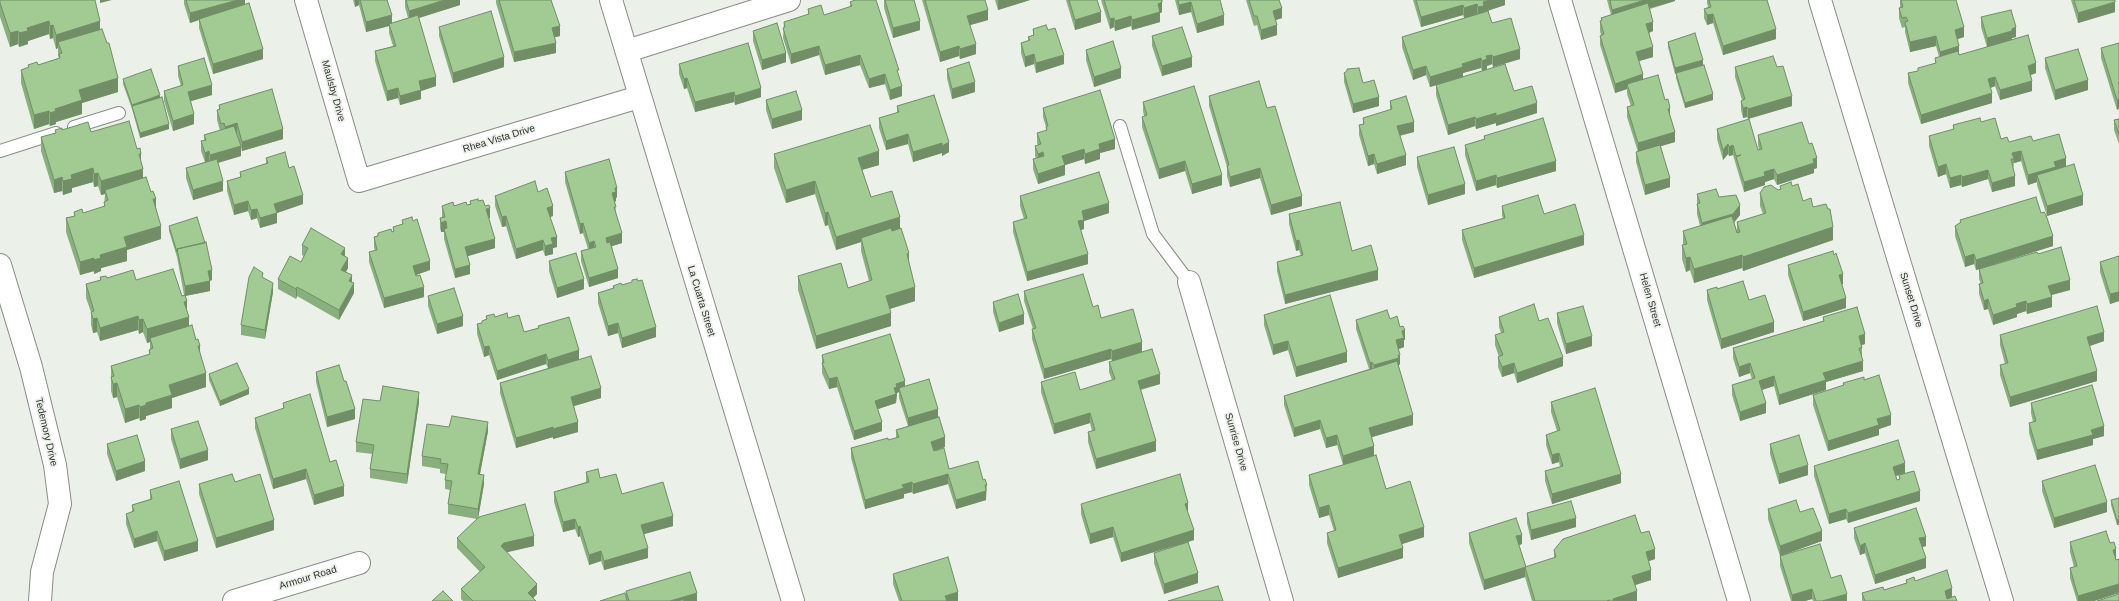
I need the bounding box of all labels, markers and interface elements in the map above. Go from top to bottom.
street label: Maulsby Drive [319,59,347,123]
street label: Rhea Vista Drive [461,122,537,156]
street label: La Cuarta Street [685,264,717,338]
street label: Sunset Drive [1897,271,1925,329]
street label: Helen Street [1637,272,1663,328]
street label: Tedemory Drive [32,397,60,467]
street label: Sunrise Drive [1222,411,1250,473]
street label: Armour Road [278,564,338,592]

